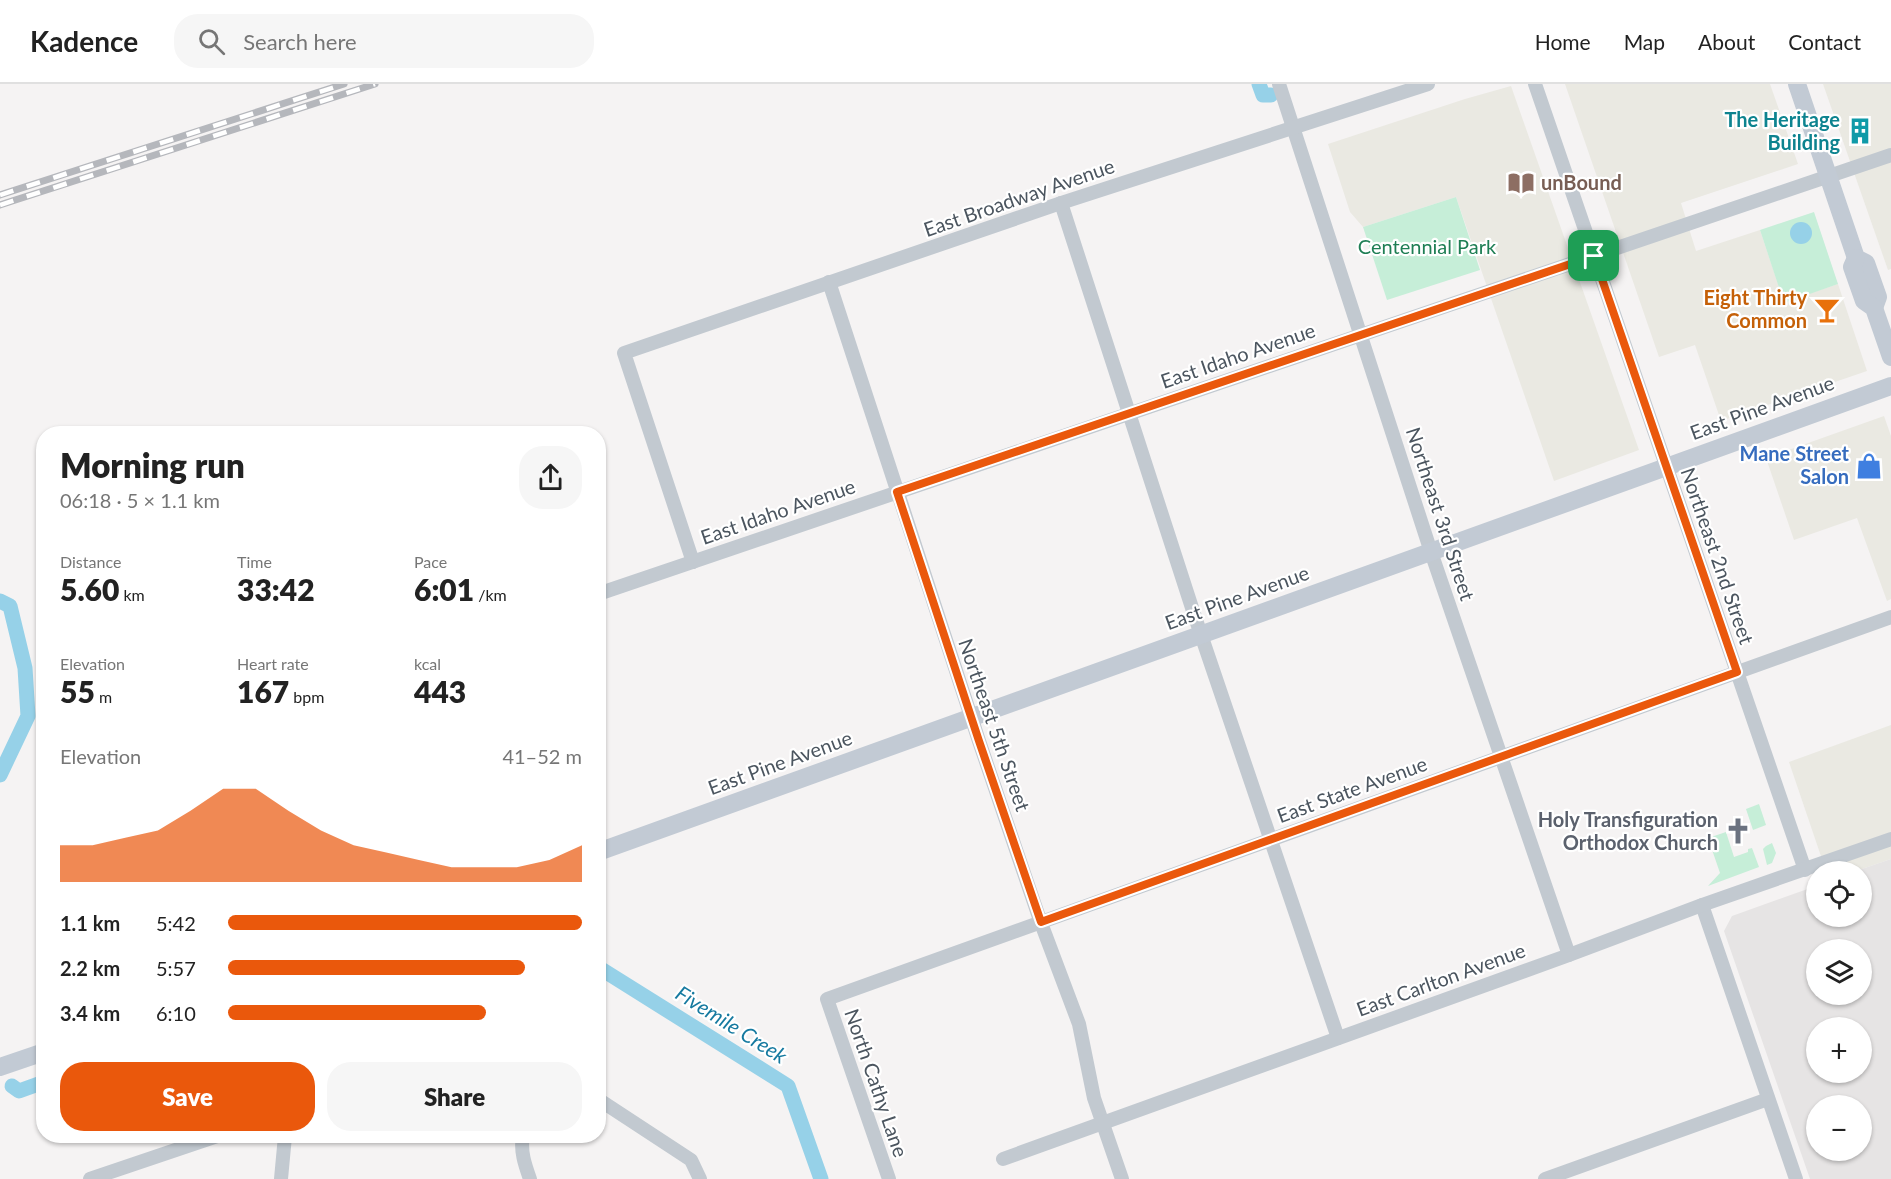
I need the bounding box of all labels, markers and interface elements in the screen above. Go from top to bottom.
search box [174,14,594,68]
text: Kadence [30,24,138,58]
icon: search [195,25,228,58]
text: Search here [243,28,357,55]
text: Home [1535,29,1591,54]
text: Map [1624,29,1665,54]
text: About [1698,29,1755,54]
text: Contact [1788,29,1861,54]
place label: The Heritage Building [1724,107,1840,154]
building icon: The Heritage Building [1845,116,1875,146]
street label: East Broadway Avenue [920,153,1117,241]
library icon: unBound [1506,168,1536,198]
place label: unBound [1541,170,1622,194]
pin [1568,230,1619,281]
park label: Centennial Park [1358,234,1497,258]
icon: arrive [1577,239,1610,272]
place label: Eight Thirty Common [1703,285,1807,332]
bar icon: Eight Thirty Common [1812,295,1842,325]
street label: East Idaho Avenue [1157,317,1318,393]
street label: East Pine Avenue [1686,370,1837,444]
street label: Northeast 3rd Street [1402,424,1480,603]
place label: Mane Street Salon [1740,441,1850,488]
text: Morning run [60,445,245,485]
button: share [519,446,582,509]
shop icon: Mane Street Salon [1854,451,1884,481]
street label: Northeast 2nd Street [1676,464,1759,647]
street label: East Idaho Avenue [697,473,858,549]
text: 06:18 · 5 × 1.1 km [60,488,220,512]
text: Distance [60,552,121,571]
text: Time [237,552,272,571]
text: Pace [414,552,447,571]
street label: East Pine Avenue [1161,560,1312,634]
text: 5.60 [60,571,119,607]
text: 33:42 [237,571,315,607]
text: 6:01 [414,571,474,607]
text: km [119,585,145,604]
text: /km [474,585,507,604]
street label: Northeast 5th Street [954,635,1036,814]
text: Elevation [60,654,125,673]
text: Heart rate [237,654,309,673]
text: kcal [414,654,441,673]
text: 55 [60,673,95,709]
text: 167 [237,673,289,709]
text: 443 [414,673,466,709]
text: m [95,687,112,706]
text: bpm [289,687,324,706]
street label: East Pine Avenue [704,725,855,799]
text: Elevation [60,744,141,768]
text: 41–52 m [502,744,582,768]
street label: East State Avenue [1273,751,1430,827]
place label: Holy Transfiguration Orthodox Church [1538,807,1718,854]
church icon: Holy Transfiguration Orthodox Church [1723,816,1753,846]
map controls [1806,861,1872,1161]
button: locate [1806,861,1872,927]
text: 1.1 km [60,911,120,935]
text: 5:42 [156,911,196,935]
street label: East Carlton Avenue [1353,937,1528,1021]
button: layers [1806,939,1872,1005]
text: 2.2 km [60,956,120,980]
text: 5:57 [156,956,196,980]
water label: Fivemile Creek [672,980,793,1068]
text: 3.4 km [60,1001,120,1025]
text: 6:10 [156,1001,196,1025]
street label: North Cathy Lane [840,1005,914,1160]
button: + [1806,1017,1872,1083]
button: Save [60,1062,315,1131]
button: Share [327,1062,582,1131]
button: − [1806,1095,1872,1161]

